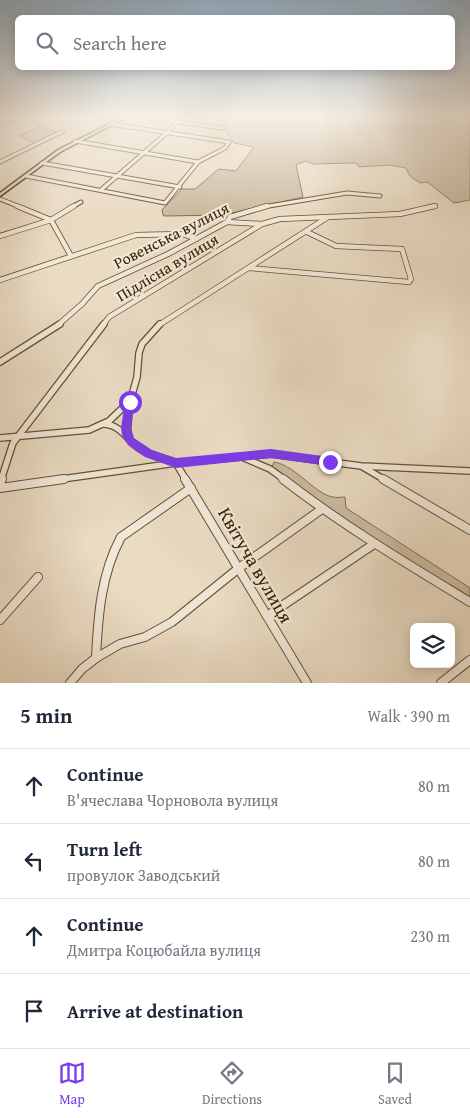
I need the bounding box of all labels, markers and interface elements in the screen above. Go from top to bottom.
search box [15,15,455,70]
icon: search [33,29,61,57]
text: Search here [73,29,167,57]
street label: Ровенська вулиця [109,195,233,275]
street label: Підлісна вулиця [111,227,223,307]
route start [119,391,142,414]
route end [319,451,342,474]
street label: Квітуча вулиця [211,502,301,628]
map controls [410,623,455,668]
button: layers [410,623,455,668]
text: 5 min [20,700,72,731]
text: Walk · 390 m [367,704,450,728]
text: Continue [67,760,144,788]
icon: ahead [20,772,48,800]
text: 80 m [418,774,450,798]
text: В'ячеслава Чорновола вулиця [67,788,278,812]
text: Turn left [67,835,142,863]
icon: left [20,847,48,875]
text: 80 m [418,849,450,873]
text: провулок Заводський [67,863,220,887]
text: Continue [67,910,144,938]
icon: ahead [20,922,48,950]
text: 230 m [410,924,450,948]
text: Дмитра Коцюбайла вулиця [67,938,261,962]
icon: arrive [20,997,48,1025]
text: Arrive at destination [67,997,243,1025]
tab: Map [58,1059,86,1109]
tab: Directions [202,1059,262,1109]
tab: Saved [378,1059,412,1109]

